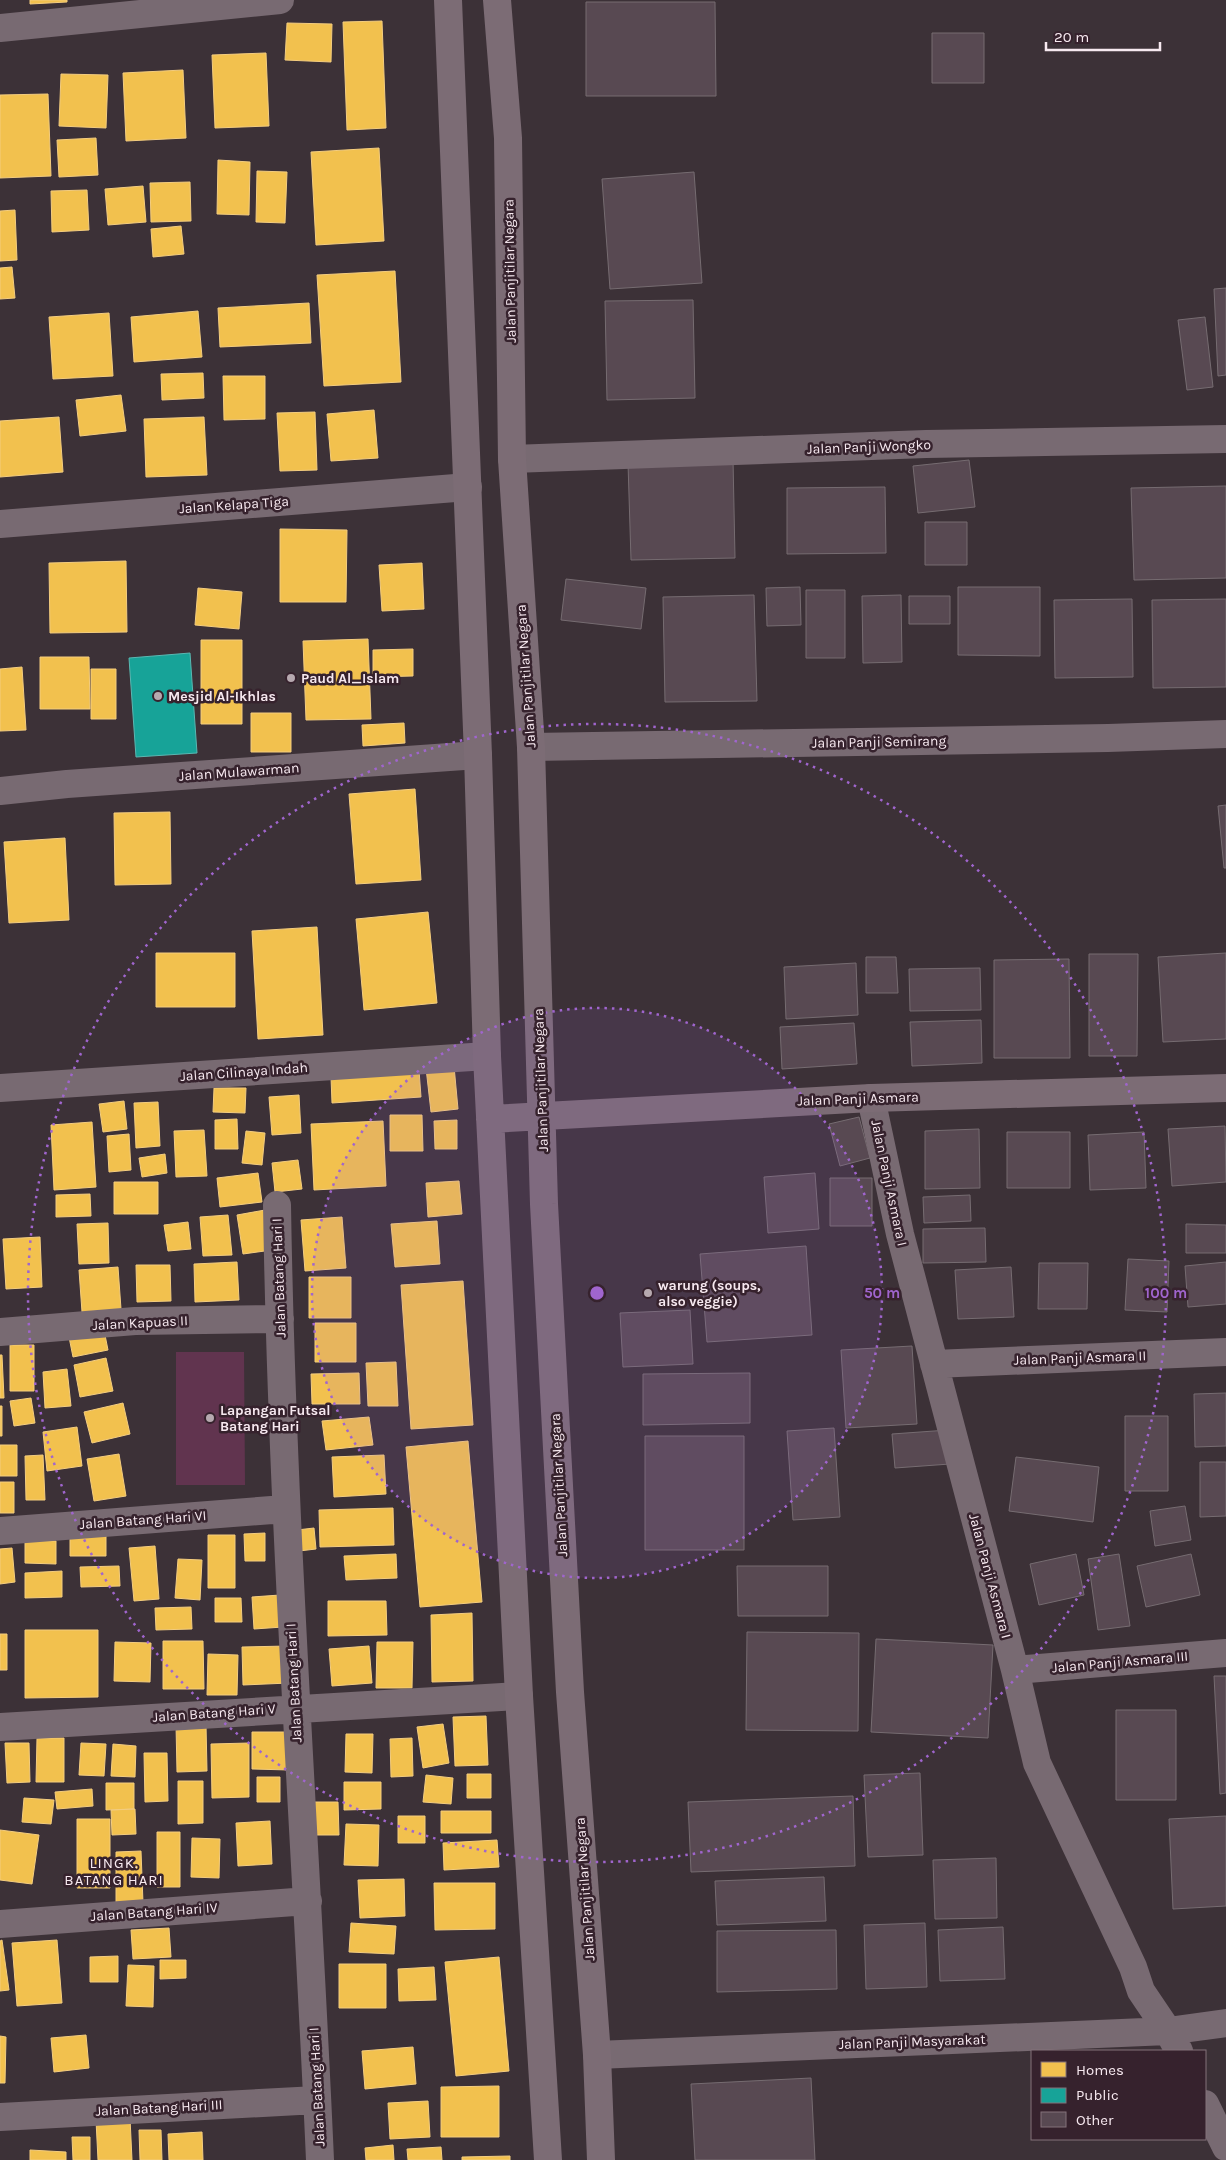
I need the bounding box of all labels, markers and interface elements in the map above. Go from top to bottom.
scale bar [1046,20,1160,52]
text: 20 m [1054,28,1089,46]
street label: Jalan Panjitilar Negara [500,199,520,343]
street label: Jalan Panji Wongko [807,436,931,458]
street label: Jalan Kelapa Tiga [178,493,290,517]
street label: Jalan Panjitilar Negara [513,604,539,748]
place label: Paud Al_Islam [301,670,399,687]
marker: Paud Al_Islam [285,672,297,684]
place label: Mesjid Al-Ikhlas [168,688,276,705]
marker: Mesjid Al-Ikhlas [152,690,164,702]
street label: Jalan Panji Semirang [812,732,947,752]
street label: Jalan Mulawarman [178,759,300,785]
street label: Jalan Panjitilar Negara [530,1008,552,1152]
street label: Jalan Cilinaya Indah [179,1059,309,1085]
street label: Jalan Panji Asmara [797,1088,919,1110]
street label: Jalan Panji Asmara I [867,1118,911,1248]
street label: Jalan Batang Hari I [268,1218,290,1338]
place label: warung (soups, also veggie) [658,1277,761,1310]
centre of rings [588,1284,606,1302]
text: 50 m [864,1284,900,1302]
text: 100 m [1145,1284,1187,1302]
marker: warung (soups, also veggie) [642,1287,654,1299]
street label: Jalan Kapuas II [92,1312,188,1334]
street label: Jalan Panji Asmara II [1013,1347,1147,1369]
place label: Lapangan Futsal Batang Hari [220,1402,331,1435]
marker: Lapangan Futsal Batang Hari [204,1412,216,1424]
street label: Jalan Panjitilar Negara [547,1413,571,1557]
street label: Jalan Batang Hari VI [79,1507,207,1533]
street label: Jalan Panji Asmara I [965,1512,1015,1640]
street label: Jalan Batang Hari I [282,1623,306,1743]
street label: Jalan Panji Asmara III [1051,1648,1189,1676]
street label: Jalan Batang Hari V [152,1700,276,1726]
street label: Jalan Panjitilar Negara [572,1817,598,1961]
district label: LINGK. BATANG HARI [64,1854,164,1889]
street label: Jalan Batang Hari IV [90,1899,218,1925]
street label: Jalan Batang Hari I [305,2027,329,2147]
street label: Jalan Panji Masyarakat [838,2031,986,2053]
legend [1031,2050,1206,2140]
text: Homes [1076,2061,1124,2079]
text: Public [1076,2086,1119,2104]
street label: Jalan Batang Hari III [95,2096,223,2120]
text: Other [1076,2111,1114,2129]

